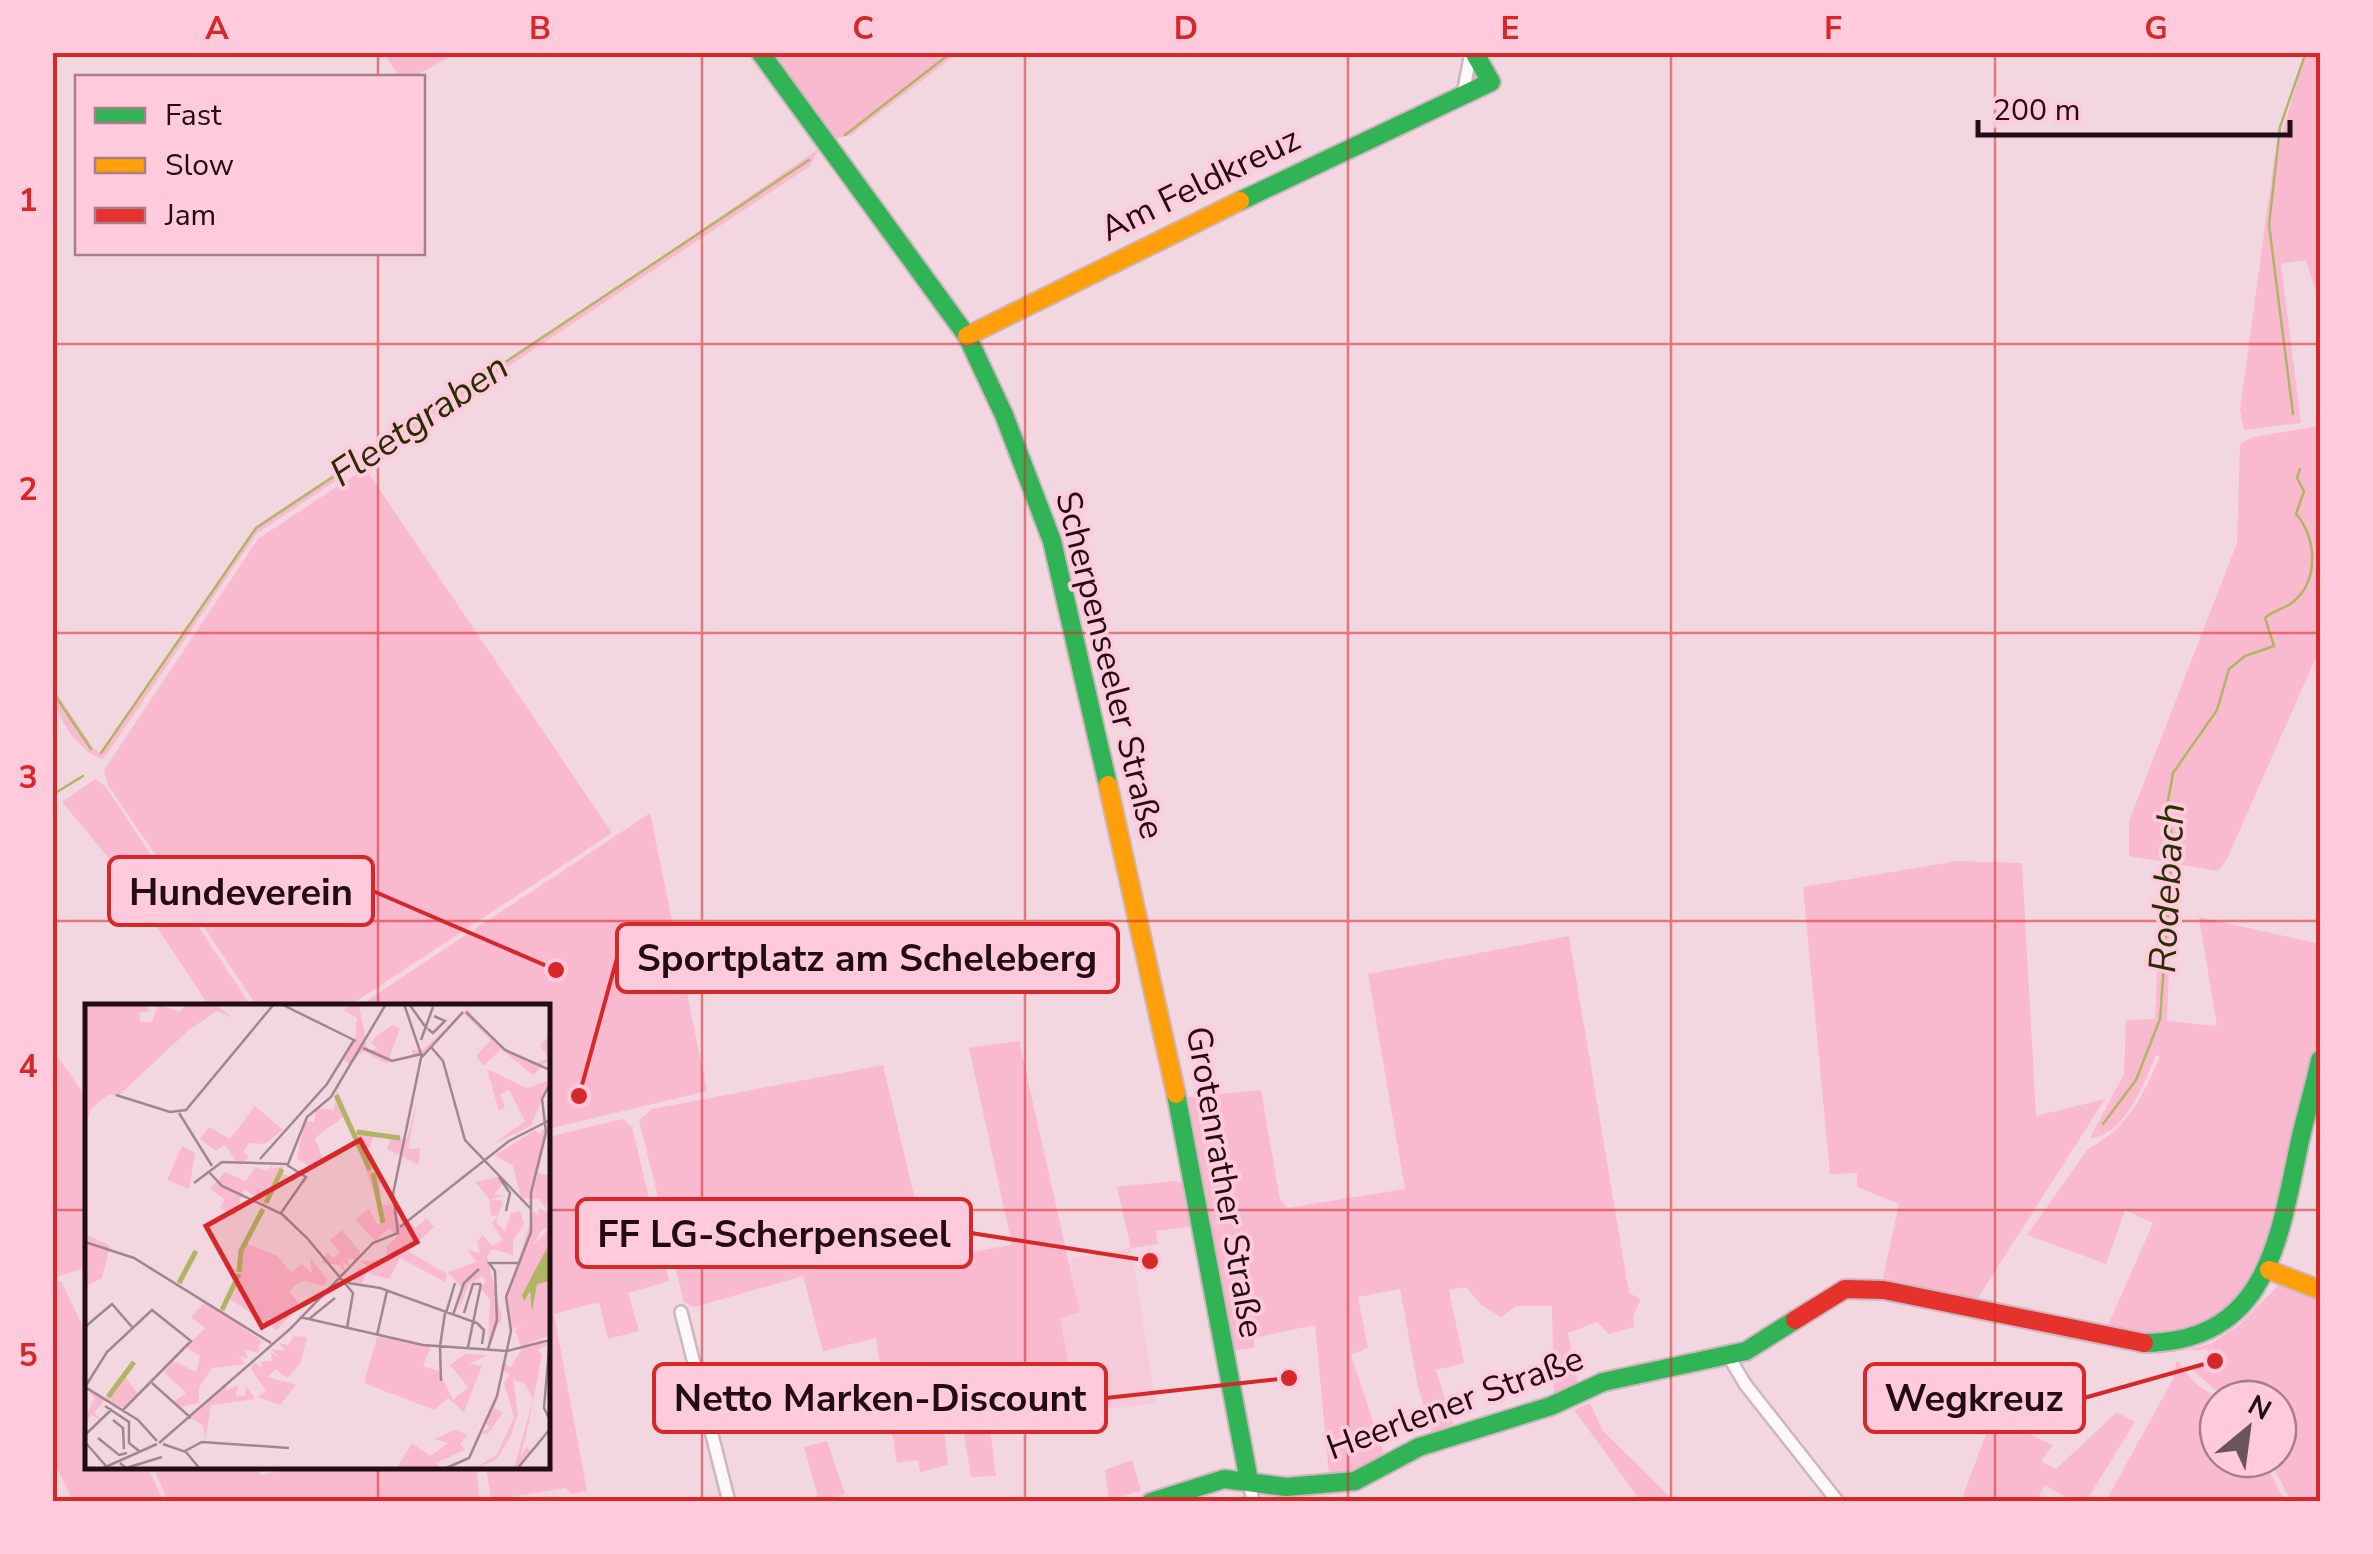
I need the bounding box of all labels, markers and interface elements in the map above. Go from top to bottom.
text: A [205,7,229,50]
text: B [529,7,551,50]
text: C [852,7,874,50]
text: D [1174,7,1198,50]
text: E [1500,7,1520,50]
text: F [1824,7,1842,50]
text: G [2144,7,2168,50]
legend [75,75,425,255]
scale bar [1978,75,2290,137]
text: 200 m [1993,90,2080,131]
text: Fast [165,95,222,136]
street label: Am Feldkreuz [1092,115,1308,253]
text: Slow [165,145,234,186]
text: 1 [18,179,38,222]
text: Jam [164,195,216,236]
water label: Fleetgraben [320,341,518,499]
text: 2 [18,468,38,511]
street label: Scherpenseeler Straße [1044,486,1176,844]
text: 3 [18,756,38,799]
water label: Rodebach [2137,802,2197,974]
callout: Hundeverein [109,857,373,925]
text: Hundeverein [129,867,353,918]
callout: Sportplatz am Scheleberg [617,924,1118,992]
text: Sportplatz am Scheleberg [637,933,1097,984]
inset map [85,1004,550,1469]
street label: Grotenrather Straße [1174,1023,1276,1341]
text: 4 [18,1045,38,1088]
callout: FF LG-Scherpenseel [577,1199,971,1267]
text: FF LG-Scherpenseel [597,1209,951,1260]
text: 5 [18,1334,38,1377]
street label: Heerlener Straße [1320,1335,1590,1471]
callout: Netto Marken-Discount [654,1364,1106,1432]
callout: Wegkreuz [1865,1364,2084,1432]
text: Netto Marken-Discount [674,1373,1087,1424]
text: Wegkreuz [1884,1373,2064,1424]
north arrow [2198,1379,2298,1479]
text: N [2241,1386,2278,1430]

